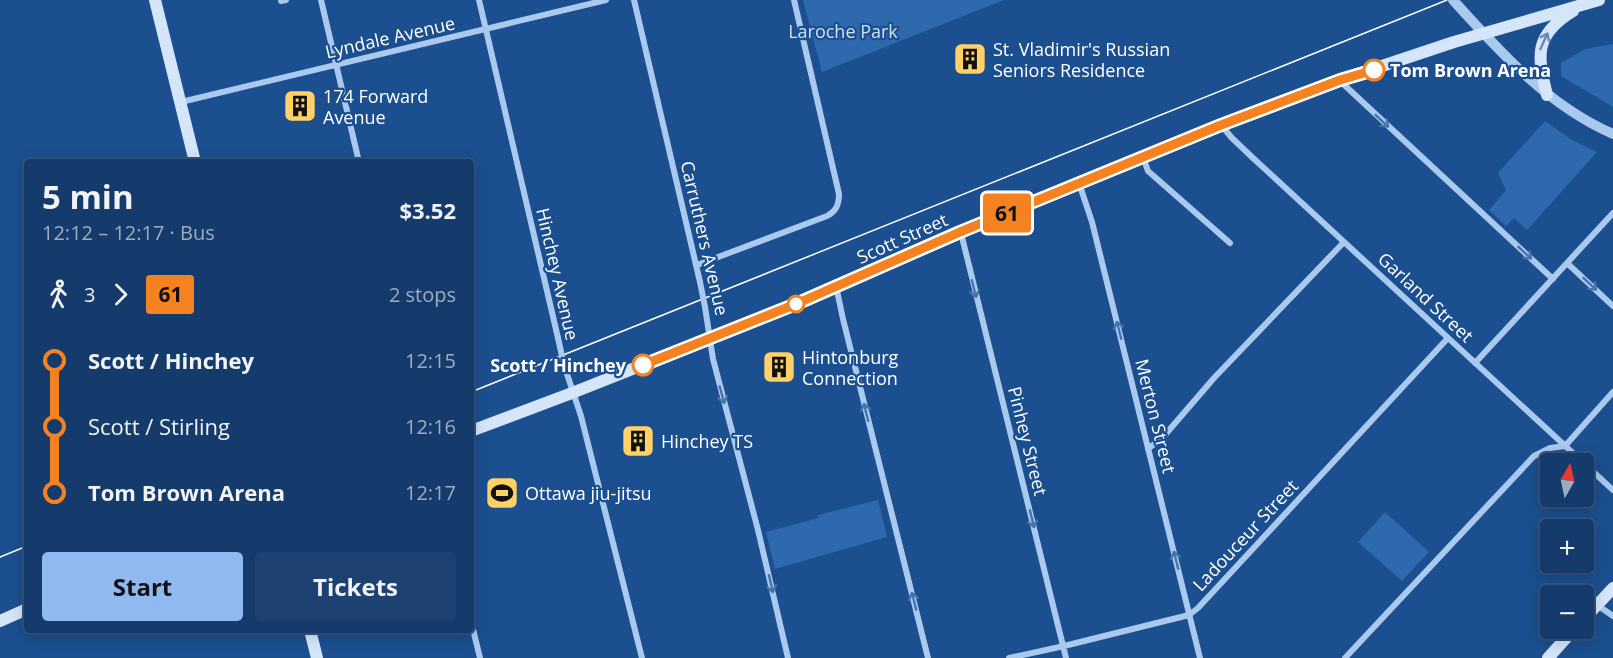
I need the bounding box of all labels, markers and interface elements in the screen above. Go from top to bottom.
street label: Lyndale Avenue [323,10,457,64]
park label: Laroche Park [788,19,898,43]
one-way arrow [1539,33,1551,51]
place label: St. Vladimir's Russian Seniors Residence [993,37,1170,82]
building icon: St. Vladimir's Russian Seniors Residence [952,41,988,77]
place label: Tom Brown Arena [1390,58,1551,82]
marker: Tom Brown Arena [1363,59,1385,81]
place label: 174 Forward Avenue [323,84,428,129]
building icon: 174 Forward Avenue [282,88,318,124]
one-way arrow [1374,114,1389,128]
street label: Carruthers Avenue [676,158,734,318]
text: 5 min [42,174,134,219]
line badge: 61 [980,194,1034,232]
text: $3.52 [399,195,456,225]
text: 61 [995,199,1019,227]
street label: Hinchey Avenue [531,206,585,342]
street label: Scott Street [853,207,951,269]
text: 12:12 – 12:17 · Bus [42,219,215,246]
one-way arrow [1518,246,1533,261]
street label: Garland Street [1373,247,1479,347]
one-way arrow [1582,277,1597,291]
icon: walk [42,278,75,311]
icon: forward [104,278,137,311]
one-way arrow [968,279,980,298]
text: 61 [158,280,182,308]
text: 3 [84,281,95,308]
text: 2 stops [389,281,456,308]
unlabelled marker [787,295,805,313]
one-way arrow [1112,321,1124,340]
text: Scott / Hinchey [88,345,254,375]
place label: Hintonburg Connection [802,345,899,390]
text: 12:15 [405,347,456,374]
building icon: Hintonburg Connection [761,349,797,385]
place label: Scott / Hinchey [490,353,627,377]
marker: Scott / Hinchey [632,354,654,376]
street label: Merton Street [1130,356,1182,476]
street label: Pinhey Street [1003,384,1053,498]
one-way arrow [717,385,729,404]
one-way arrow [860,403,871,422]
text: Scott / Stirling [88,411,230,441]
text: 12:16 [405,413,456,440]
building icon: Hinchey TS [620,423,656,459]
place label: Hinchey TS [661,429,753,453]
north arrow [1540,453,1594,507]
map controls [1540,453,1594,639]
street label: Ladouceur Street [1187,474,1303,596]
sports icon: Ottawa jiu-jitsu [484,475,520,511]
text: Tom Brown Arena [88,477,285,507]
text: 12:17 [405,479,456,506]
place label: Ottawa jiu-jitsu [525,481,652,505]
one-way arrow [1026,509,1038,528]
button: + [1540,519,1594,573]
one-way arrow [1169,551,1181,570]
button: Start [42,552,243,621]
button: Tickets [255,552,456,621]
one-way arrow [766,574,777,593]
button: − [1540,585,1594,639]
one-way arrow [908,592,919,611]

